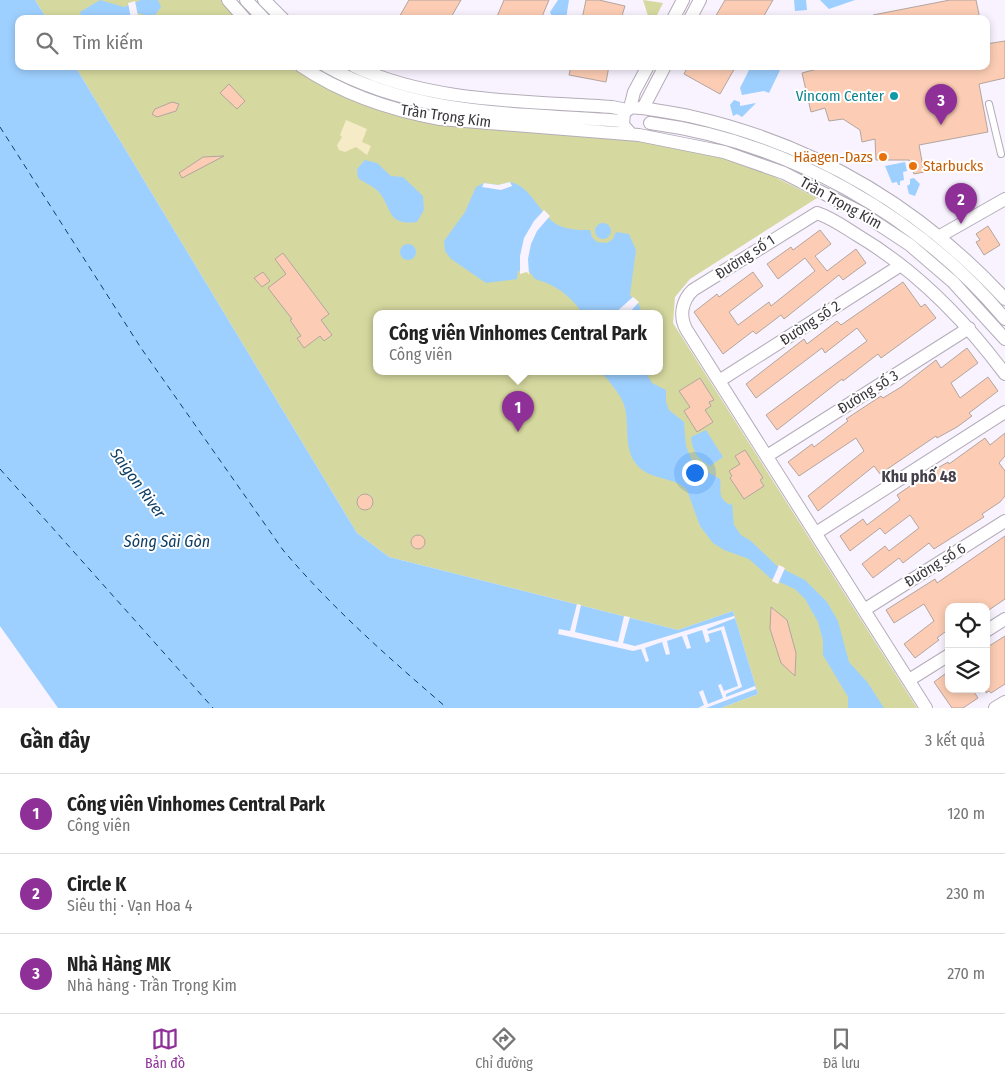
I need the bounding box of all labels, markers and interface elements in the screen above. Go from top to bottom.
search box [15,15,990,70]
icon: search [33,29,61,57]
text: Tìm kiếm [73,31,143,54]
pin: 3 [925,84,957,125]
place label: Vincom Center [796,87,885,105]
marker: Vincom Center [888,90,900,102]
street label: Trần Trọng Kim [400,101,492,131]
place label: Häagen-Dazs [794,148,873,166]
marker: Häagen-Dazs [877,151,889,163]
place label: Starbucks [923,157,983,175]
marker: Starbucks [907,160,919,172]
street label: Trần Trọng Kim [797,173,885,233]
pin: 2 [945,183,977,224]
street label: Đường số 1 [712,231,778,283]
street label: Đường số 2 [777,297,844,349]
popup [373,310,663,375]
text: Công viên Vinhomes Central Park [389,322,647,345]
text: Công viên [389,345,452,364]
street label: Đường số 3 [834,366,902,418]
pin: 1 [502,391,534,432]
water label: Saigon River [106,444,170,522]
your location [682,460,708,486]
district label: Khu phố 48 [882,466,957,486]
water label: Sông Sài Gòn [123,532,210,551]
street label: Đường số 6 [901,539,969,591]
map controls [945,603,990,693]
button: locate [945,603,990,648]
button: layers [945,648,990,693]
text: Gần đây [20,728,90,754]
text: 3 kết quả [925,731,985,750]
text: Công viên Vinhomes Central Park [67,793,325,816]
text: 1 [33,804,39,823]
text: 120 m [947,804,985,823]
text: Công viên [67,816,130,835]
text: Circle K [67,873,126,896]
text: 2 [32,884,40,903]
text: 230 m [946,884,985,903]
text: Siêu thị · Vạn Hoa 4 [67,896,192,915]
text: Nhà Hàng MK [67,953,171,976]
text: 3 [32,964,40,983]
text: 270 m [947,964,985,983]
text: Nhà hàng · Trần Trọng Kim [67,976,237,995]
tab: Bản đồ [145,1025,185,1072]
tab: Chỉ đường [475,1025,533,1072]
tab: Đã lưu [823,1025,860,1072]

